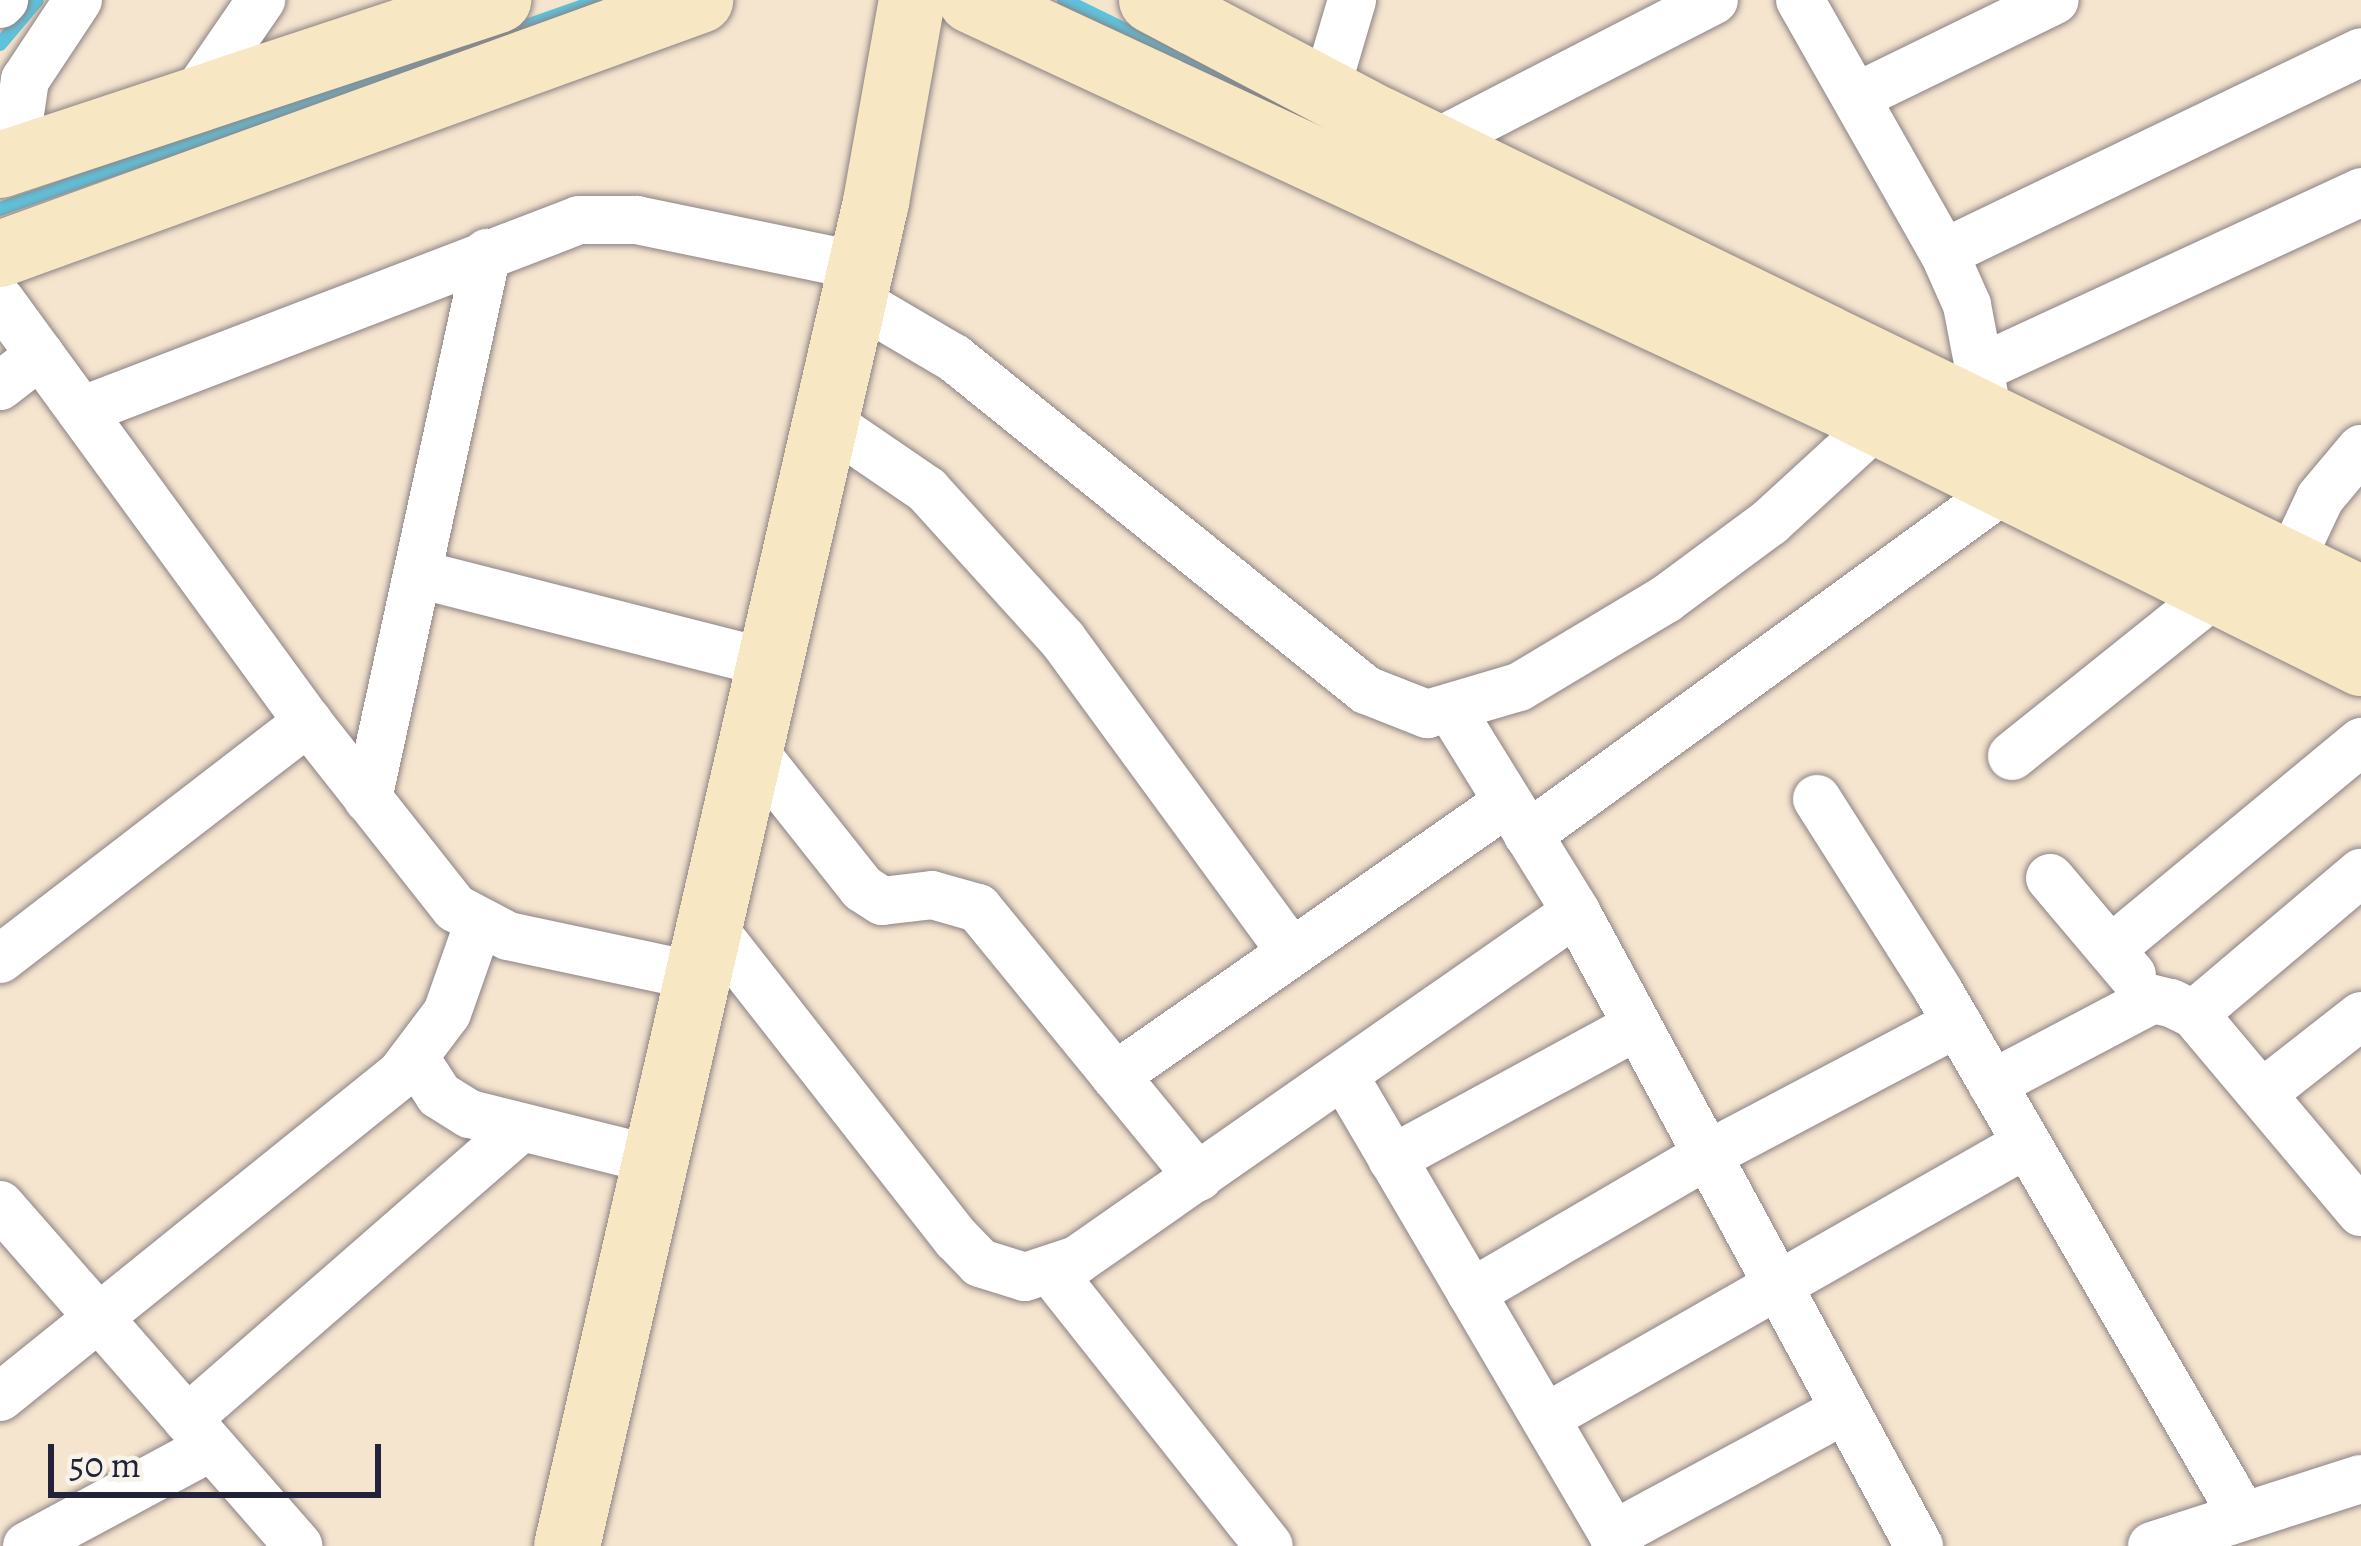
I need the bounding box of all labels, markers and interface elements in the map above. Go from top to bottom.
scale bar [54,1420,387,1494]
text: 50 m [69,1440,141,1489]

